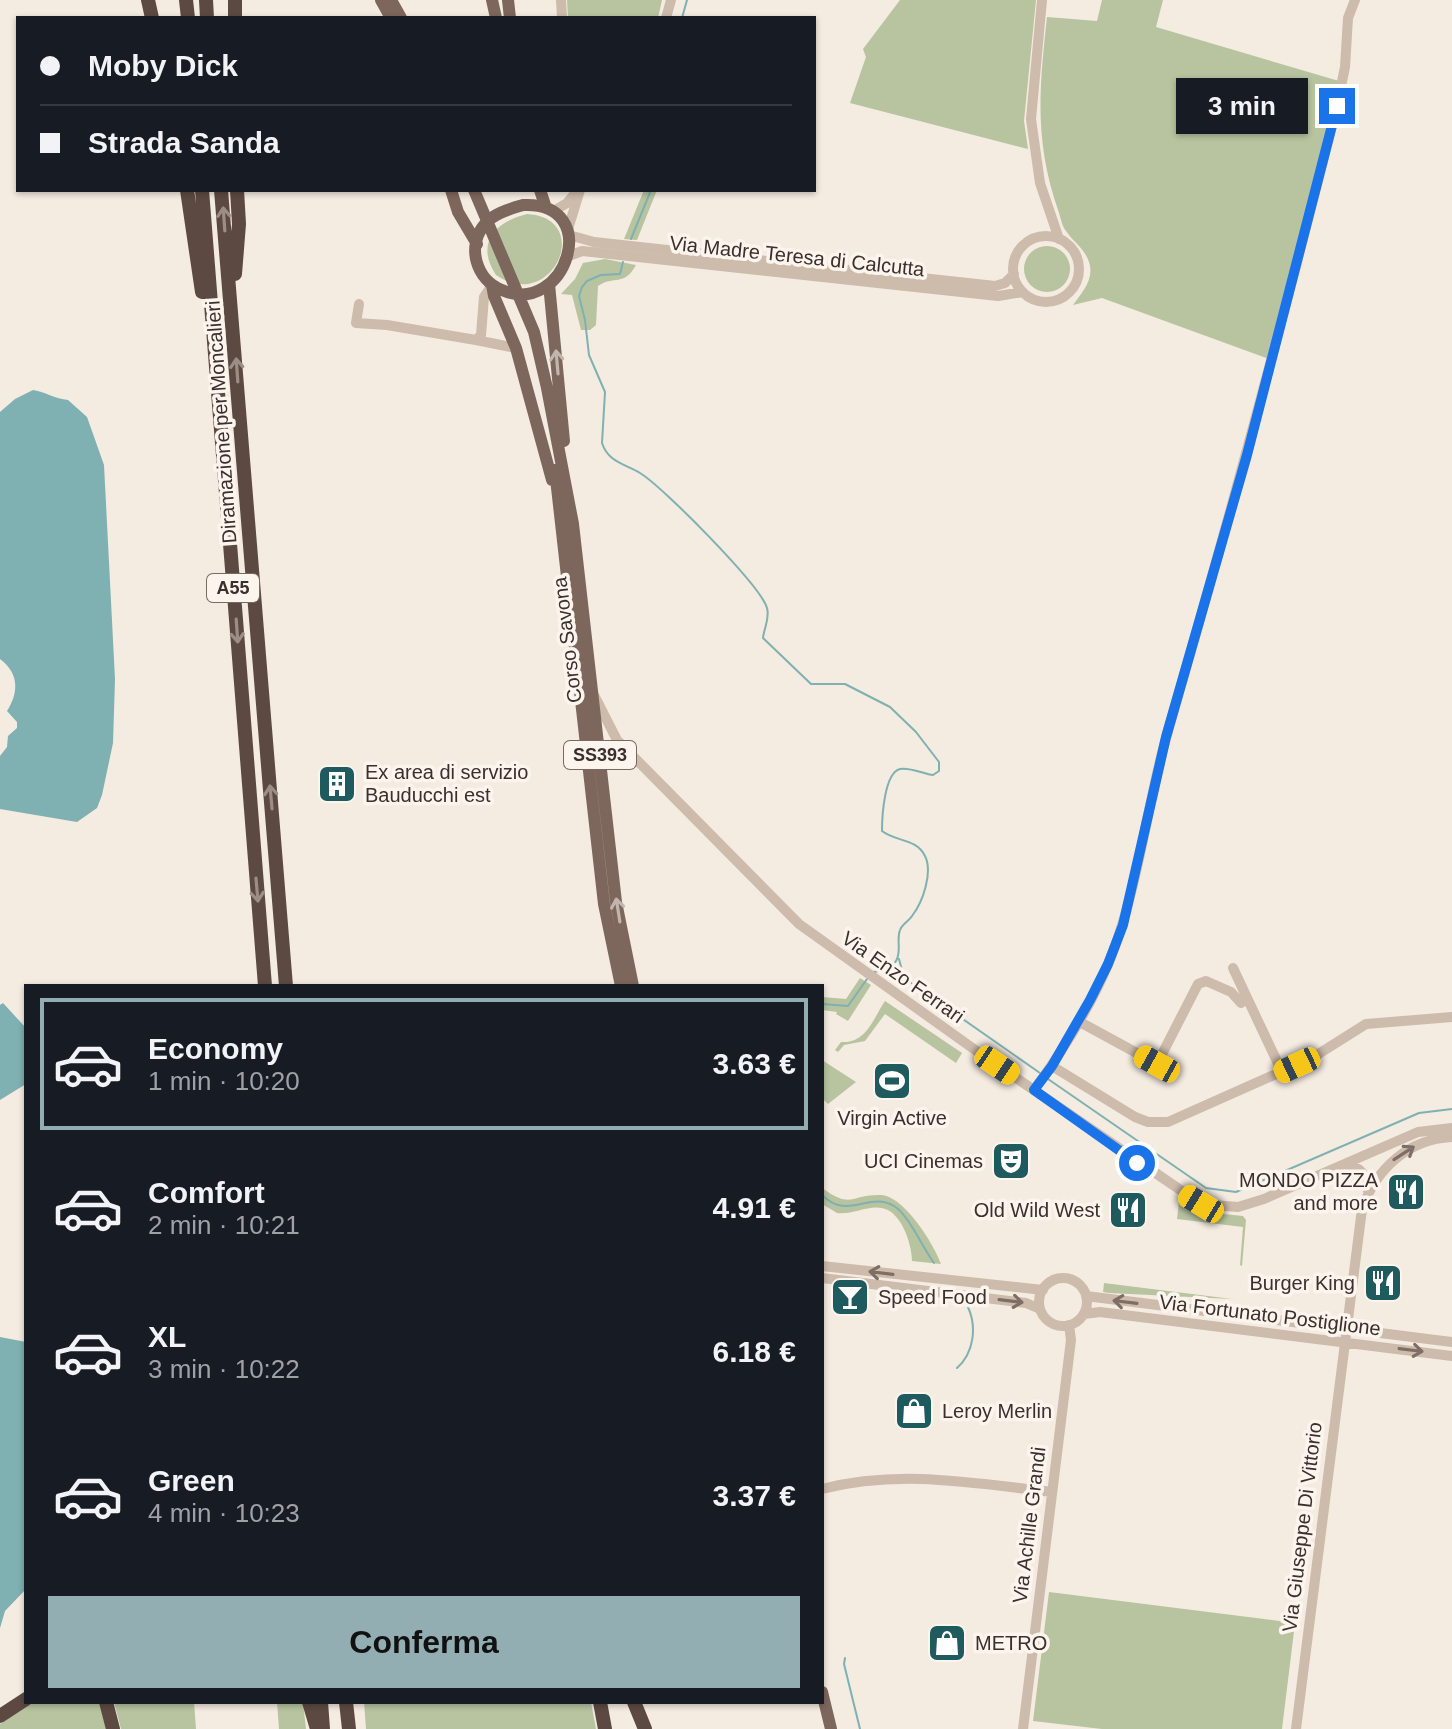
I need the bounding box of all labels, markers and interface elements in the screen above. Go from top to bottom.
text: Moby Dick [88,49,238,82]
callout: 3 min [1177,78,1309,134]
route end [1319,88,1355,124]
text: 3 min [1208,91,1276,121]
text: Strada Sanda [88,126,280,159]
one-way arrow [216,206,231,232]
street label: Via Madre Teresa di Calcutta [669,232,926,280]
street label: Diramazione per Moncalieri [202,300,240,544]
one-way arrow [549,350,564,376]
one-way arrow [230,357,245,384]
road number: A55 [207,574,259,602]
street label: Corso Savona [548,575,586,704]
one-way arrow [230,617,245,644]
road number: SS393 [564,741,636,769]
place label: Ex area di servizio Bauducchi est [365,761,528,806]
building icon: Ex area di servizio Bauducchi est [316,763,358,805]
one-way arrow [263,784,278,811]
one-way arrow [250,876,265,903]
one-way arrow [609,897,624,923]
street label: Via Enzo Ferrari [838,927,968,1027]
icon: car [52,1028,124,1100]
text: Economy [148,1032,283,1065]
car [970,1042,1024,1088]
car [1130,1042,1184,1086]
car [1270,1044,1324,1086]
text: 3.63 € [713,1047,796,1080]
sports icon: Virgin Active [871,1060,913,1102]
text: 1 min · 10:20 [148,1066,300,1096]
place label: Virgin Active [837,1107,947,1129]
theatre icon: UCI Cinemas [990,1140,1032,1182]
route start [1119,1145,1155,1181]
one-way arrow [1392,1145,1414,1162]
place label: UCI Cinemas [864,1150,983,1172]
place label: MONDO PIZZA and more [1239,1169,1379,1214]
restaurant icon: MONDO PIZZA and more [1385,1171,1427,1213]
icon: car [52,1172,124,1244]
text: Comfort [148,1176,265,1209]
car [1174,1181,1228,1227]
restaurant icon: Old Wild West [1107,1189,1149,1231]
text: 4.91 € [713,1191,796,1224]
place label: Old Wild West [974,1199,1100,1221]
text: 2 min · 10:21 [148,1210,300,1240]
restaurant icon: Burger King [1362,1262,1404,1304]
one-way arrow [869,1266,895,1281]
place label: Burger King [1249,1272,1355,1294]
bar icon: Speed Food [829,1276,871,1318]
place label: Speed Food [878,1286,987,1308]
street label: Via Fortunato Postiglione [1158,1290,1382,1340]
one-way arrow [998,1294,1023,1309]
one-way arrow [1112,1294,1138,1309]
icon: car [52,1316,124,1388]
text: XL [148,1320,186,1353]
text: 6.18 € [713,1335,796,1368]
one-way arrow [1397,1343,1424,1358]
text: 3 min · 10:22 [148,1354,300,1384]
shop icon: Leroy Merlin [893,1390,935,1432]
place label: Leroy Merlin [942,1400,1052,1422]
street label: Via Giuseppe Di Vittorio [1278,1421,1326,1633]
street label: Via Achille Grandi [1008,1445,1050,1605]
icon: car [52,1460,124,1532]
text: Green [148,1464,235,1497]
text: 3.37 € [713,1479,796,1512]
text: 4 min · 10:23 [148,1498,300,1528]
button: Conferma [48,1596,800,1688]
shop icon: METRO [926,1622,968,1664]
place label: METRO [975,1632,1047,1654]

